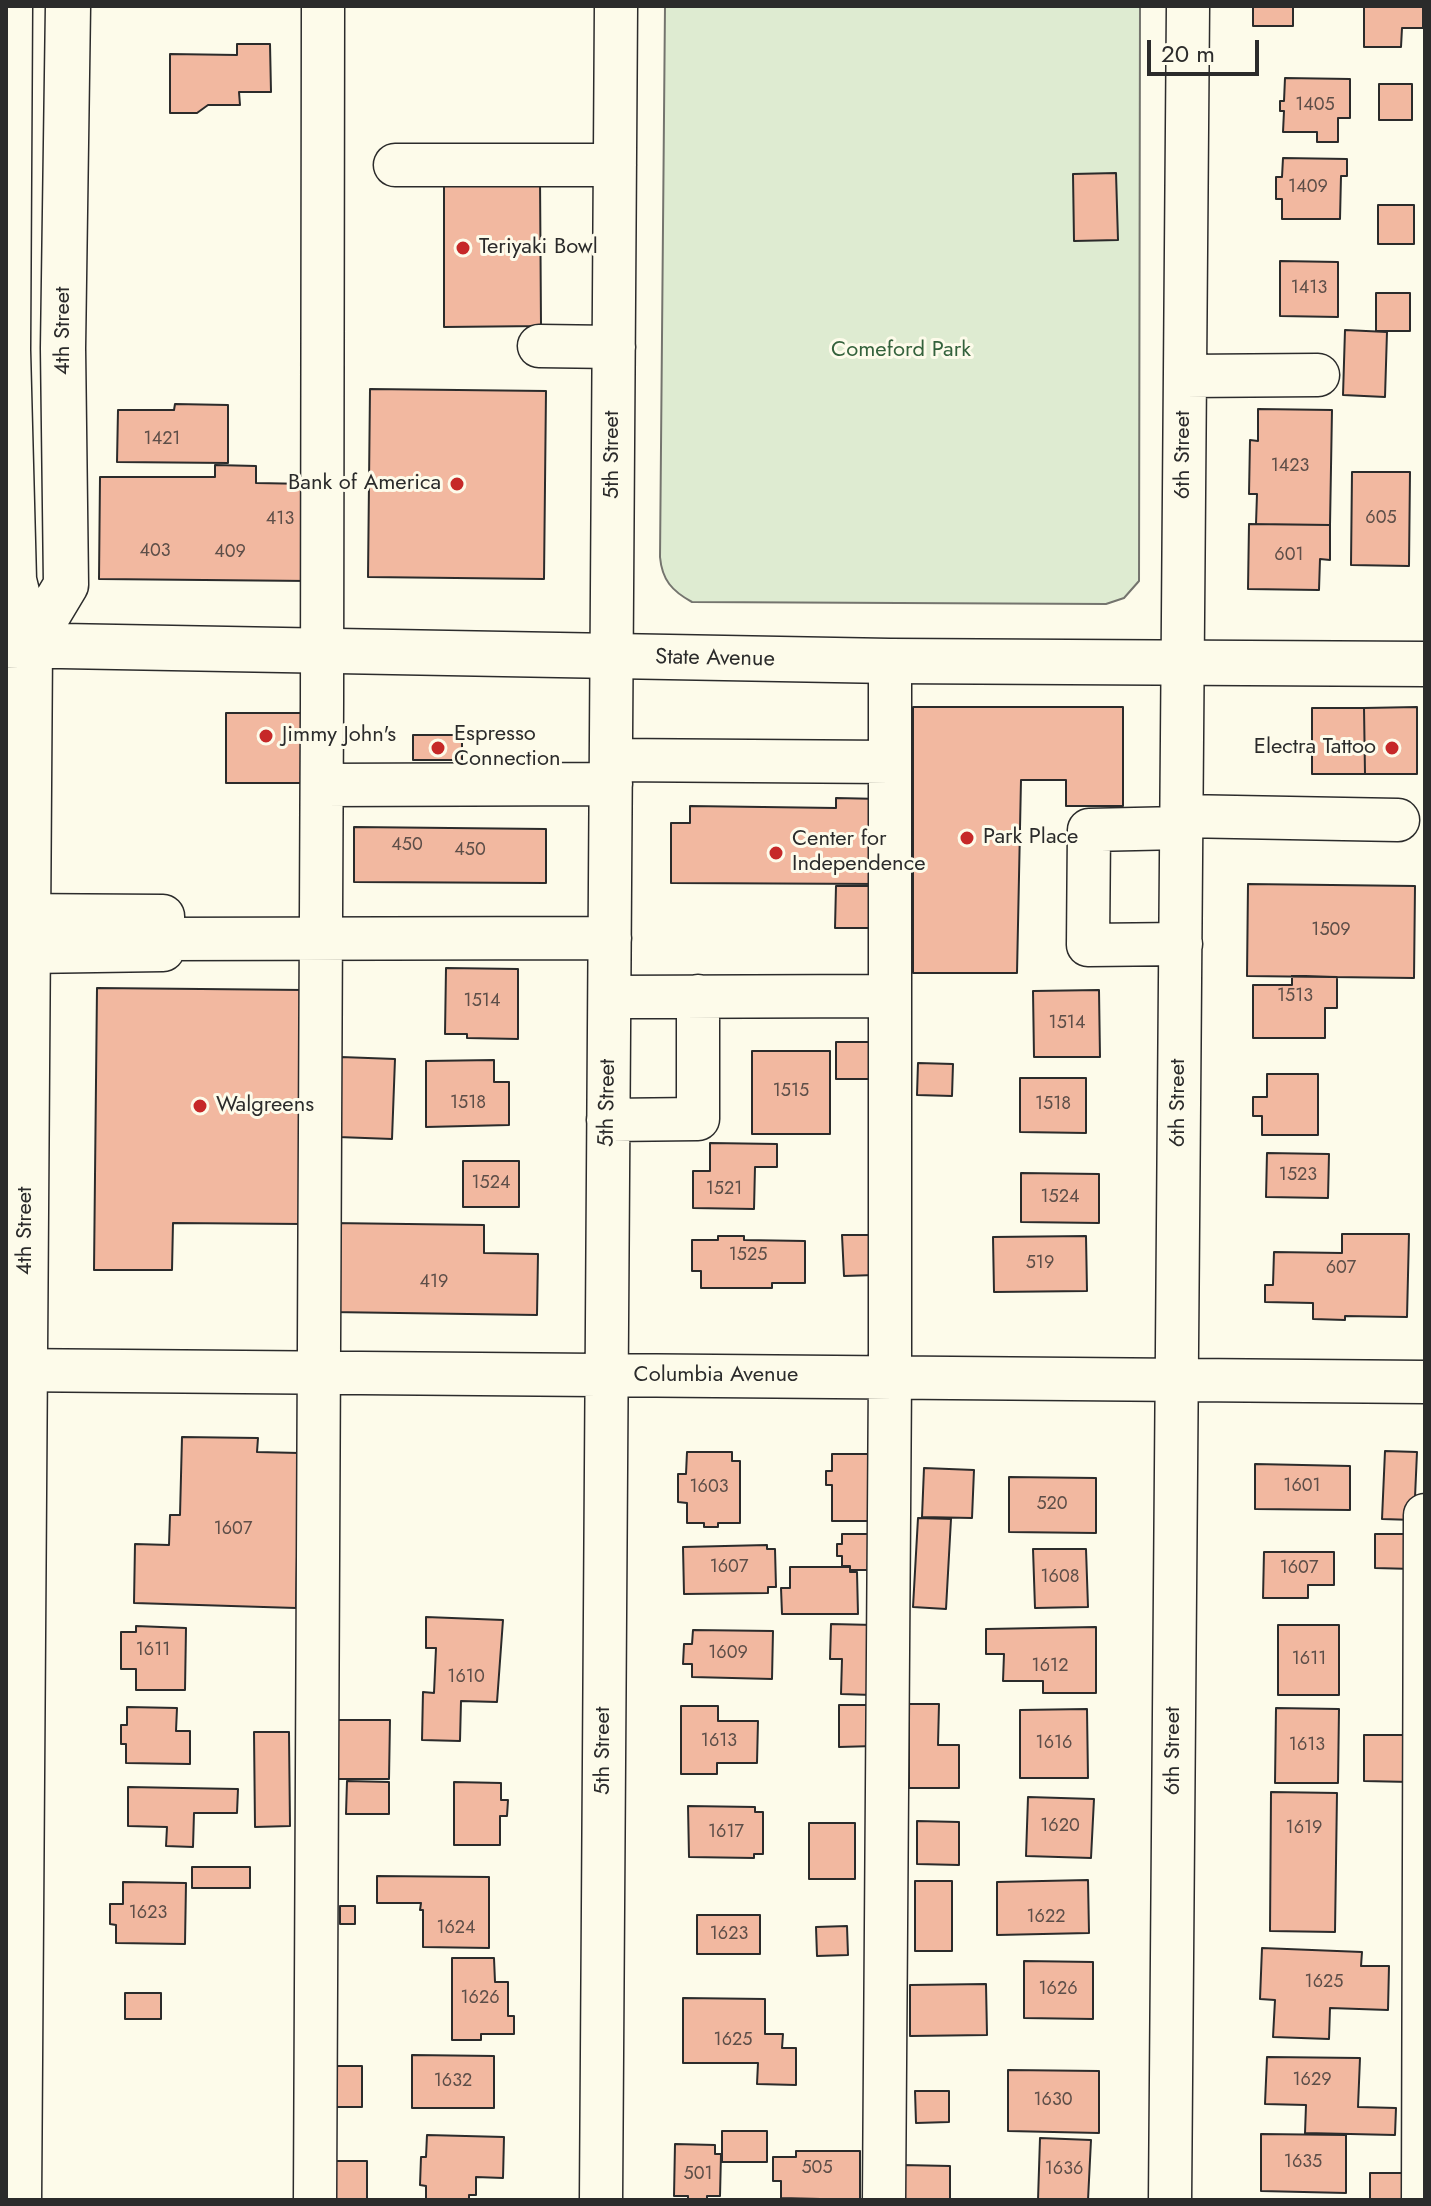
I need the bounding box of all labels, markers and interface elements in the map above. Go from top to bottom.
scale bar [1151,24,1263,74]
text: 20 m [1161,36,1215,71]
house number: 1405 [1295,95,1335,117]
house number: 1409 [1288,177,1328,199]
place label: Teriyaki Bowl [479,235,598,261]
marker: Teriyaki Bowl [454,239,472,257]
house number: 1413 [1291,278,1327,300]
street label: 4th Street [51,287,77,375]
park label: Comeford Park [831,338,971,364]
street label: 5th Street [600,411,626,499]
street label: 6th Street [1171,411,1197,499]
house number: 1421 [144,429,180,451]
house number: 1423 [1271,456,1309,478]
place label: Bank of America [288,471,441,497]
marker: Bank of America [448,475,466,493]
house number: 605 [1365,508,1397,530]
house number: 413 [266,509,294,531]
house number: 403 [139,541,171,563]
house number: 409 [214,542,246,564]
house number: 601 [1274,545,1304,567]
street label: State Avenue [655,645,775,673]
place label: Espresso Connection [454,722,561,774]
place label: Jimmy John's [282,723,396,749]
marker: Jimmy John's [257,727,275,745]
place label: Electra Tattoo [1254,735,1376,761]
marker: Espresso Connection [429,739,447,757]
marker: Electra Tattoo [1383,739,1401,757]
place label: Park Place [983,825,1078,851]
place label: Center for Independence [792,827,925,878]
marker: Park Place [958,829,976,847]
house number: 450 [391,835,423,857]
house number: 450 [454,840,486,862]
marker: Center for Independence [767,844,785,862]
house number: 1509 [1311,920,1351,942]
house number: 1513 [1277,986,1313,1008]
house number: 1514 [464,991,500,1013]
house number: 1514 [1049,1013,1085,1035]
street label: 5th Street [594,1059,622,1147]
street label: 6th Street [1166,1059,1192,1147]
house number: 1515 [773,1081,809,1103]
place label: Walgreens [216,1093,314,1119]
house number: 1518 [450,1093,486,1115]
house number: 1518 [1035,1094,1071,1116]
marker: Walgreens [191,1097,209,1115]
house number: 1523 [1279,1165,1317,1187]
house number: 1524 [472,1173,510,1195]
house number: 1521 [706,1179,742,1201]
street label: 4th Street [13,1187,39,1275]
house number: 1524 [1041,1187,1079,1209]
house number: 1525 [729,1245,767,1267]
house number: 519 [1026,1253,1054,1275]
house number: 607 [1326,1258,1356,1280]
house number: 419 [420,1272,448,1294]
street label: Columbia Avenue [634,1363,798,1389]
house number: 1601 [1283,1476,1321,1498]
house number: 1603 [689,1477,729,1499]
house number: 520 [1036,1494,1068,1516]
house number: 1607 [214,1519,252,1541]
house number: 1607 [710,1557,748,1579]
house number: 1607 [1280,1558,1318,1580]
house number: 1608 [1040,1567,1080,1589]
house number: 1611 [136,1640,170,1662]
house number: 1609 [708,1643,748,1665]
house number: 1611 [1292,1649,1326,1671]
house number: 1612 [1032,1656,1068,1678]
house number: 1610 [447,1667,485,1689]
street label: 5th Street [591,1707,617,1795]
street label: 6th Street [1161,1707,1187,1795]
house number: 1613 [701,1731,737,1753]
house number: 1616 [1036,1733,1072,1755]
house number: 1613 [1289,1735,1325,1757]
house number: 1620 [1040,1816,1080,1838]
house number: 1619 [1286,1818,1322,1840]
house number: 1617 [708,1822,744,1844]
house number: 1623 [129,1903,167,1925]
house number: 1622 [1027,1907,1065,1929]
house number: 1624 [436,1918,476,1940]
house number: 1623 [710,1924,748,1946]
house number: 1625 [1305,1972,1343,1994]
house number: 1626 [1038,1979,1078,2001]
house number: 1626 [460,1988,500,2010]
house number: 1625 [714,2030,752,2052]
house number: 1629 [1292,2070,1332,2092]
house number: 1632 [434,2071,472,2093]
house number: 1630 [1033,2090,1073,2112]
house number: 1635 [1284,2152,1322,2174]
house number: 505 [801,2158,833,2180]
house number: 1636 [1045,2159,1083,2181]
house number: 501 [683,2164,713,2186]

